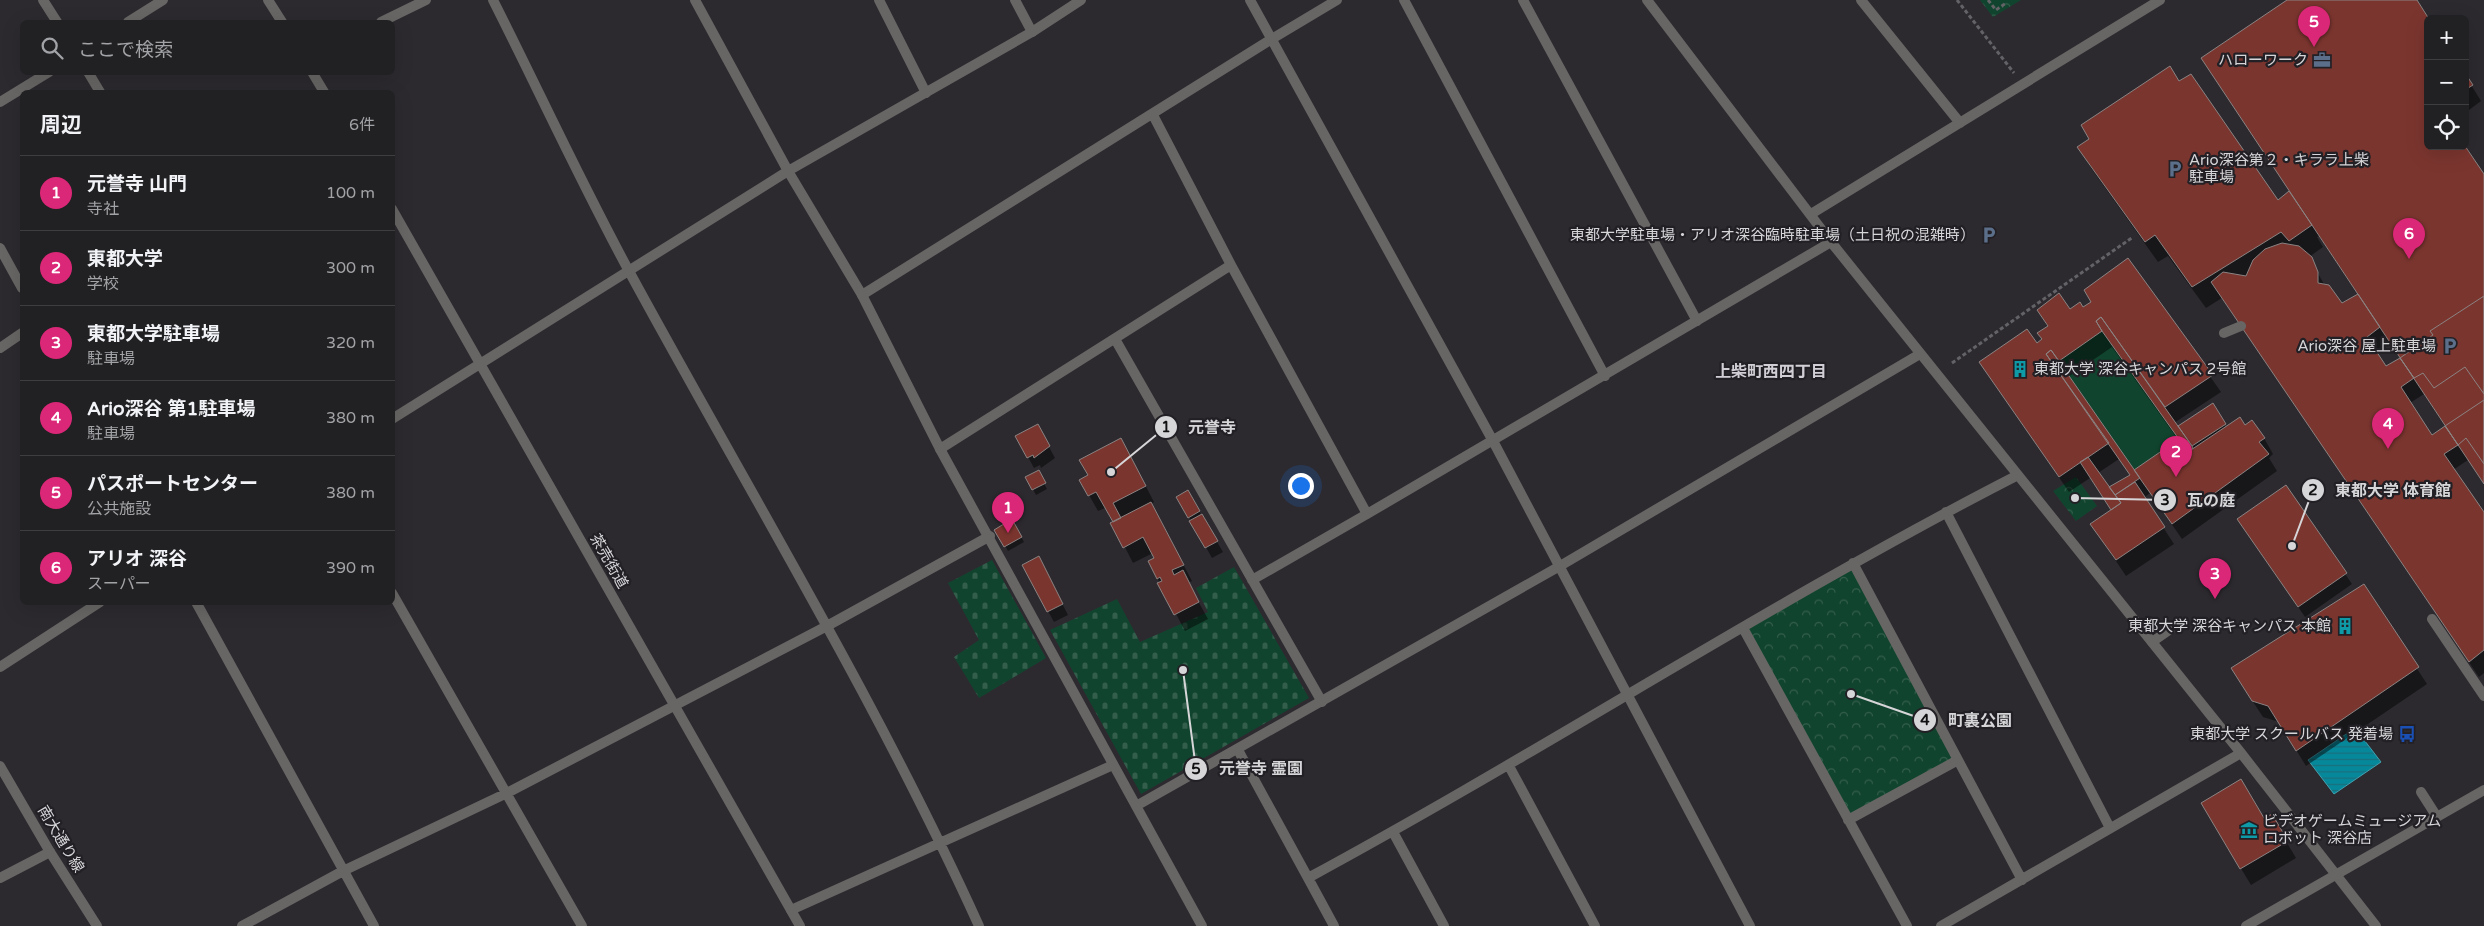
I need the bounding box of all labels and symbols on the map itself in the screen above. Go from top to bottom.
pin: 5 [2298,6,2330,47]
office icon: ハローワーク [2312,50,2332,70]
place label: ハローワーク [2218,51,2308,69]
place label: Ario深谷第２・キララ上柴 駐車場 [2189,151,2369,186]
parking icon: Ario深谷第２・キララ上柴 駐車場 [2165,159,2185,179]
pin: 6 [2393,218,2425,259]
parking icon: 東都大学駐車場・アリオ深谷臨時駐車場（土日祝の混雑時） [1979,225,1999,245]
place label: 東都大学駐車場・アリオ深谷臨時駐車場（土日祝の混雑時） [1570,226,1975,244]
parking icon: Ario深谷 屋上駐車場 [2440,336,2460,356]
place label: Ario深谷 屋上駐車場 [2297,337,2436,355]
building icon: 東都大学 深谷キャンパス 2号館 [2010,359,2030,379]
place label: 東都大学 深谷キャンパス 2号館 [2034,360,2246,378]
district label: 上柴町西四丁目 [1715,362,1827,382]
pin: 4 [2372,408,2404,449]
callout: 元誉寺 [1153,412,1246,443]
text: 1 [1161,418,1171,436]
text: 元誉寺 [1188,418,1236,438]
pin: 2 [2160,436,2192,477]
your location [1288,473,1314,499]
callout: 東都大学 体育館 [2300,475,2461,506]
text: 2 [2308,481,2318,499]
text: 東都大学 体育館 [2335,481,2451,501]
callout: 瓦の庭 [2152,485,2245,516]
text: 3 [2160,491,2170,509]
text: 瓦の庭 [2187,491,2235,511]
pin: 1 [992,492,1024,533]
street label: 茶売街道 [586,531,632,591]
pin: 3 [2199,558,2231,599]
building icon: 東都大学 深谷キャンパス 本館 [2335,616,2355,636]
place label: 東都大学 深谷キャンパス 本館 [2128,617,2331,635]
callout: 町裏公園 [1913,705,2022,736]
text: 4 [1920,711,1930,729]
text: 町裏公園 [1948,711,2012,731]
bus stop icon: 東都大学 スクールバス 発着場 [2397,724,2417,744]
place label: 東都大学 スクールバス 発着場 [2190,725,2393,743]
callout: 元誉寺 霊園 [1184,753,1313,784]
text: 元誉寺 霊園 [1219,759,1303,779]
text: 5 [1191,760,1201,778]
street label: 南大通り線 [34,802,88,876]
place label: ビデオゲームミュージアム ロボット 深谷店 [2263,812,2441,847]
museum icon: ビデオゲームミュージアム ロボット 深谷店 [2239,820,2259,840]

